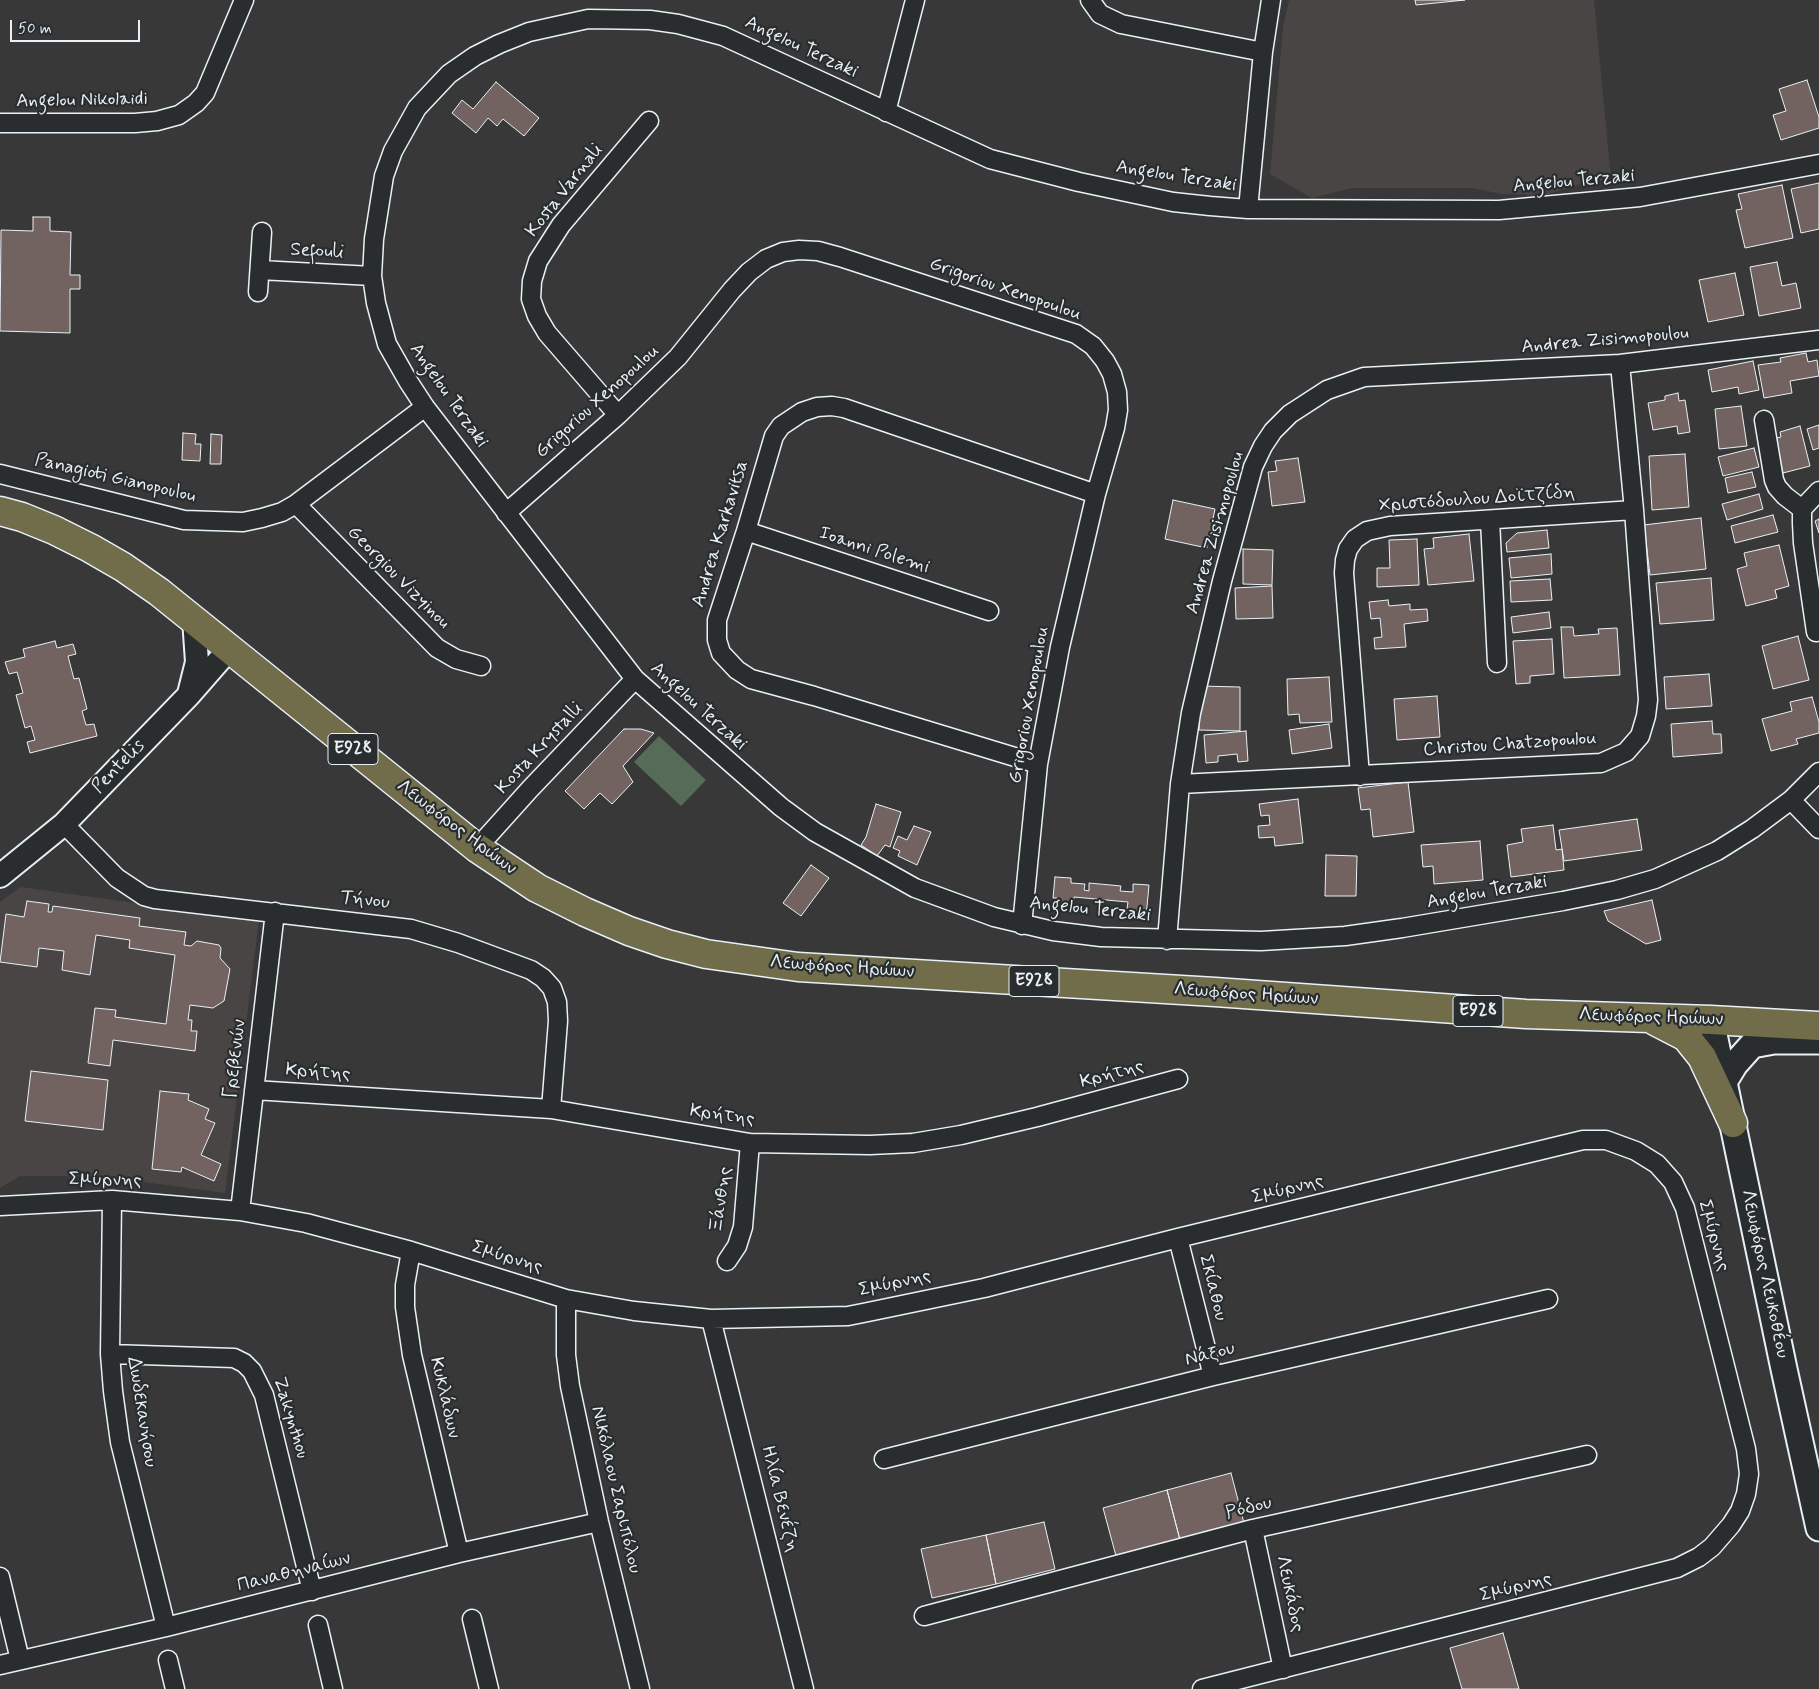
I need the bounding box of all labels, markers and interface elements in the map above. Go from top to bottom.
scale bar [12,10,142,42]
street label: Angelou Terzaki [741,12,861,84]
text: 50 m [18,19,52,39]
street label: Angelou Nikolaidi [16,88,148,114]
street label: Kosta Varnali [521,140,609,242]
street label: Angelou Terzaki [1114,156,1238,198]
street label: Angelou Terzaki [1512,165,1636,199]
street label: Sefouli [290,239,344,265]
street label: Grigoriou Xenopoulou [926,253,1084,327]
street label: Andrea Zisimopoulou [1520,322,1690,360]
street label: Angelou Terzaki [404,340,492,452]
street label: Grigoriou Xenopoulou [531,340,665,464]
street label: Panagioti Gianopoulou [32,449,198,509]
street label: Andrea Zisimopoulou [1182,449,1250,617]
street label: Andrea Karkavitsa [688,458,754,610]
street label: Χριστόδουλου Δοϊτζίδη [1378,482,1576,518]
street label: Georgiou Vizyinou [342,522,454,634]
street label: Ioanni Polemi [816,522,932,580]
street label: Grigoriou Xenopoulou [1005,625,1055,785]
street label: Angelou Terzaki [645,658,751,756]
street label: Kosta Krystalli [492,698,588,800]
street label: Christou Chatzopoulou [1423,728,1597,762]
road number: E928 [328,734,378,764]
street label: Pentelis [88,735,150,799]
street label: Λεωφόρος Ηρώων [391,775,521,881]
street label: Angelou Terzaki [1425,871,1549,915]
street label: Τήνου [339,887,391,915]
street label: Angelou Terzaki [1028,892,1152,928]
street label: Λεωφόρος Ηρώων [769,952,915,984]
road number: E928 [1009,966,1059,996]
street label: Λεωφόρος Ηρώων [1173,979,1319,1011]
road number: E928 [1453,996,1503,1026]
street label: Λεωφόρος Ηρώων [1578,1004,1724,1032]
street label: Γρεβενών [220,1018,252,1100]
street label: Κρήτης [1078,1056,1146,1094]
street label: Κρήτης [285,1059,351,1087]
street label: Κρήτης [688,1100,756,1132]
street label: Ξάνθης [706,1165,738,1235]
street label: Σμύρνης [68,1169,142,1193]
street label: Σμύρνης [1250,1170,1326,1210]
street label: Λεωφόρος Λευκοθέου [1735,1188,1793,1360]
street label: Σμύρνης [1692,1198,1734,1274]
street label: Σμύρνης [469,1236,545,1280]
street label: Σκίαθου [1193,1253,1231,1323]
street label: Σμύρνης [857,1265,933,1303]
street label: Νάξου [1183,1338,1237,1372]
street label: Δωδεκανήσου [121,1355,161,1469]
street label: Κυκλάδων [424,1355,464,1441]
street label: Zakynthou [267,1375,313,1461]
street label: Νικόλαου Σαριπόλου [585,1404,645,1576]
street label: Ηλία Βενέζη [755,1444,803,1554]
street label: Ρόδου [1224,1492,1274,1526]
street label: Παναθηναίων [235,1548,353,1598]
street label: Λευκάδος [1270,1554,1308,1634]
street label: Σμύρνης [1478,1568,1554,1608]

